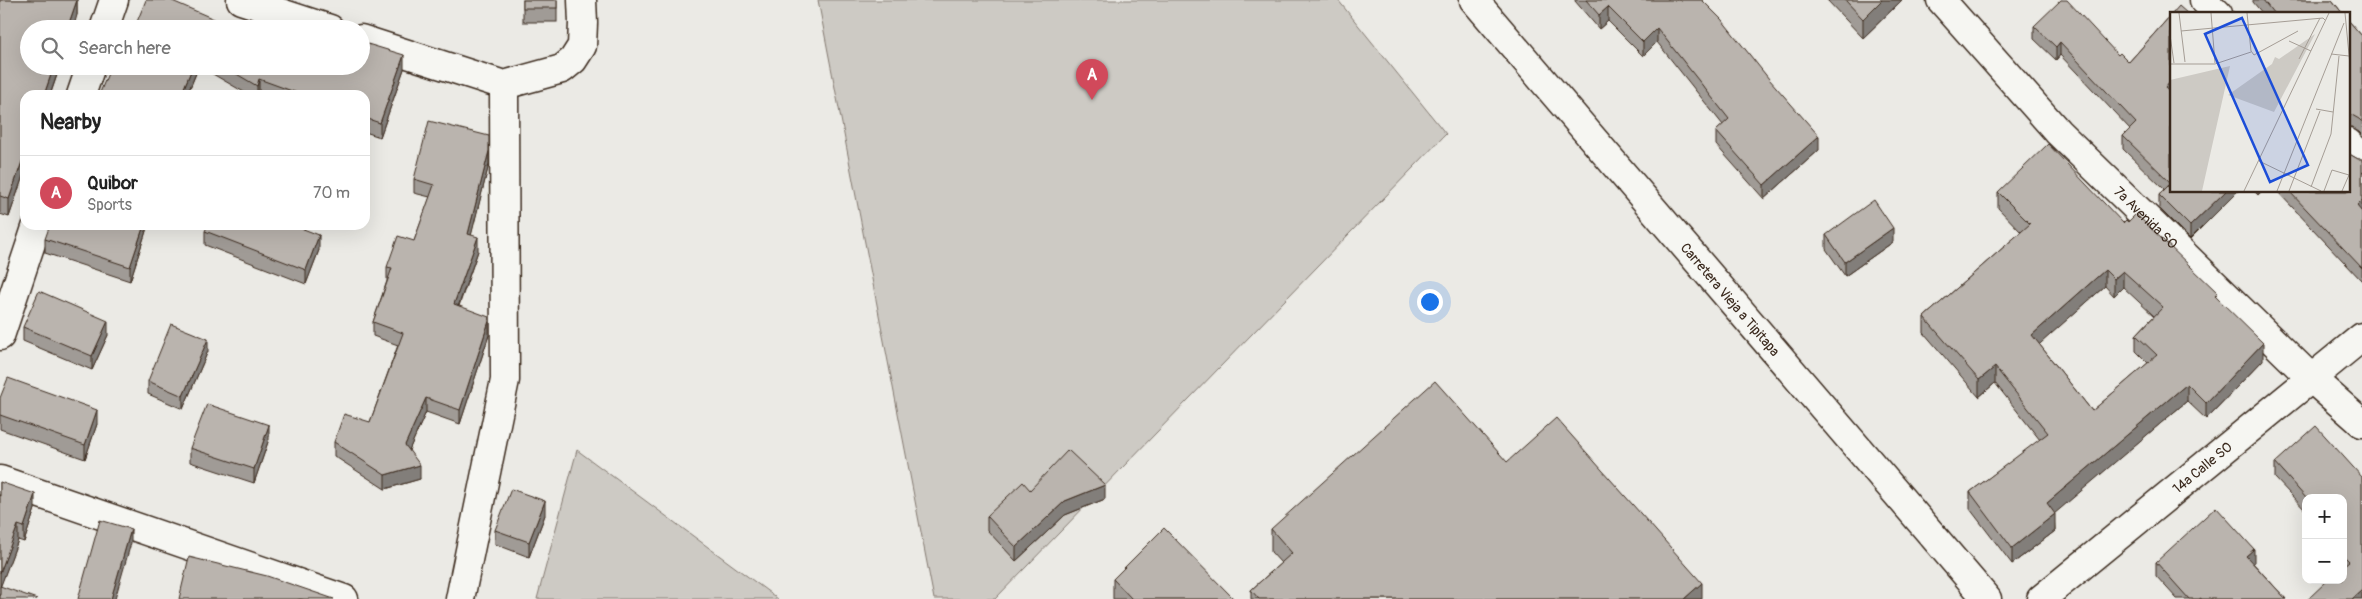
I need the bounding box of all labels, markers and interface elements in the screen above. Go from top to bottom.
inset map [2170,12,2350,192]
search box [20,20,370,75]
icon: search [38,34,66,62]
text: Search here [78,36,171,60]
pin: A [1076,59,1108,100]
text: Nearby [40,109,101,136]
text: Quibor [87,171,138,195]
text: A [51,183,61,203]
text: 70 m [313,183,350,203]
street label: 7a Avenida SO [2110,183,2181,253]
text: Sports [87,195,132,215]
street label: Carretera Vieja a Tipitapa [1677,239,1783,360]
your location [1417,289,1443,315]
street label: 14a Calle SO [2169,438,2236,497]
map controls [2302,494,2347,584]
button: + [2302,494,2347,539]
button: − [2302,539,2347,584]

